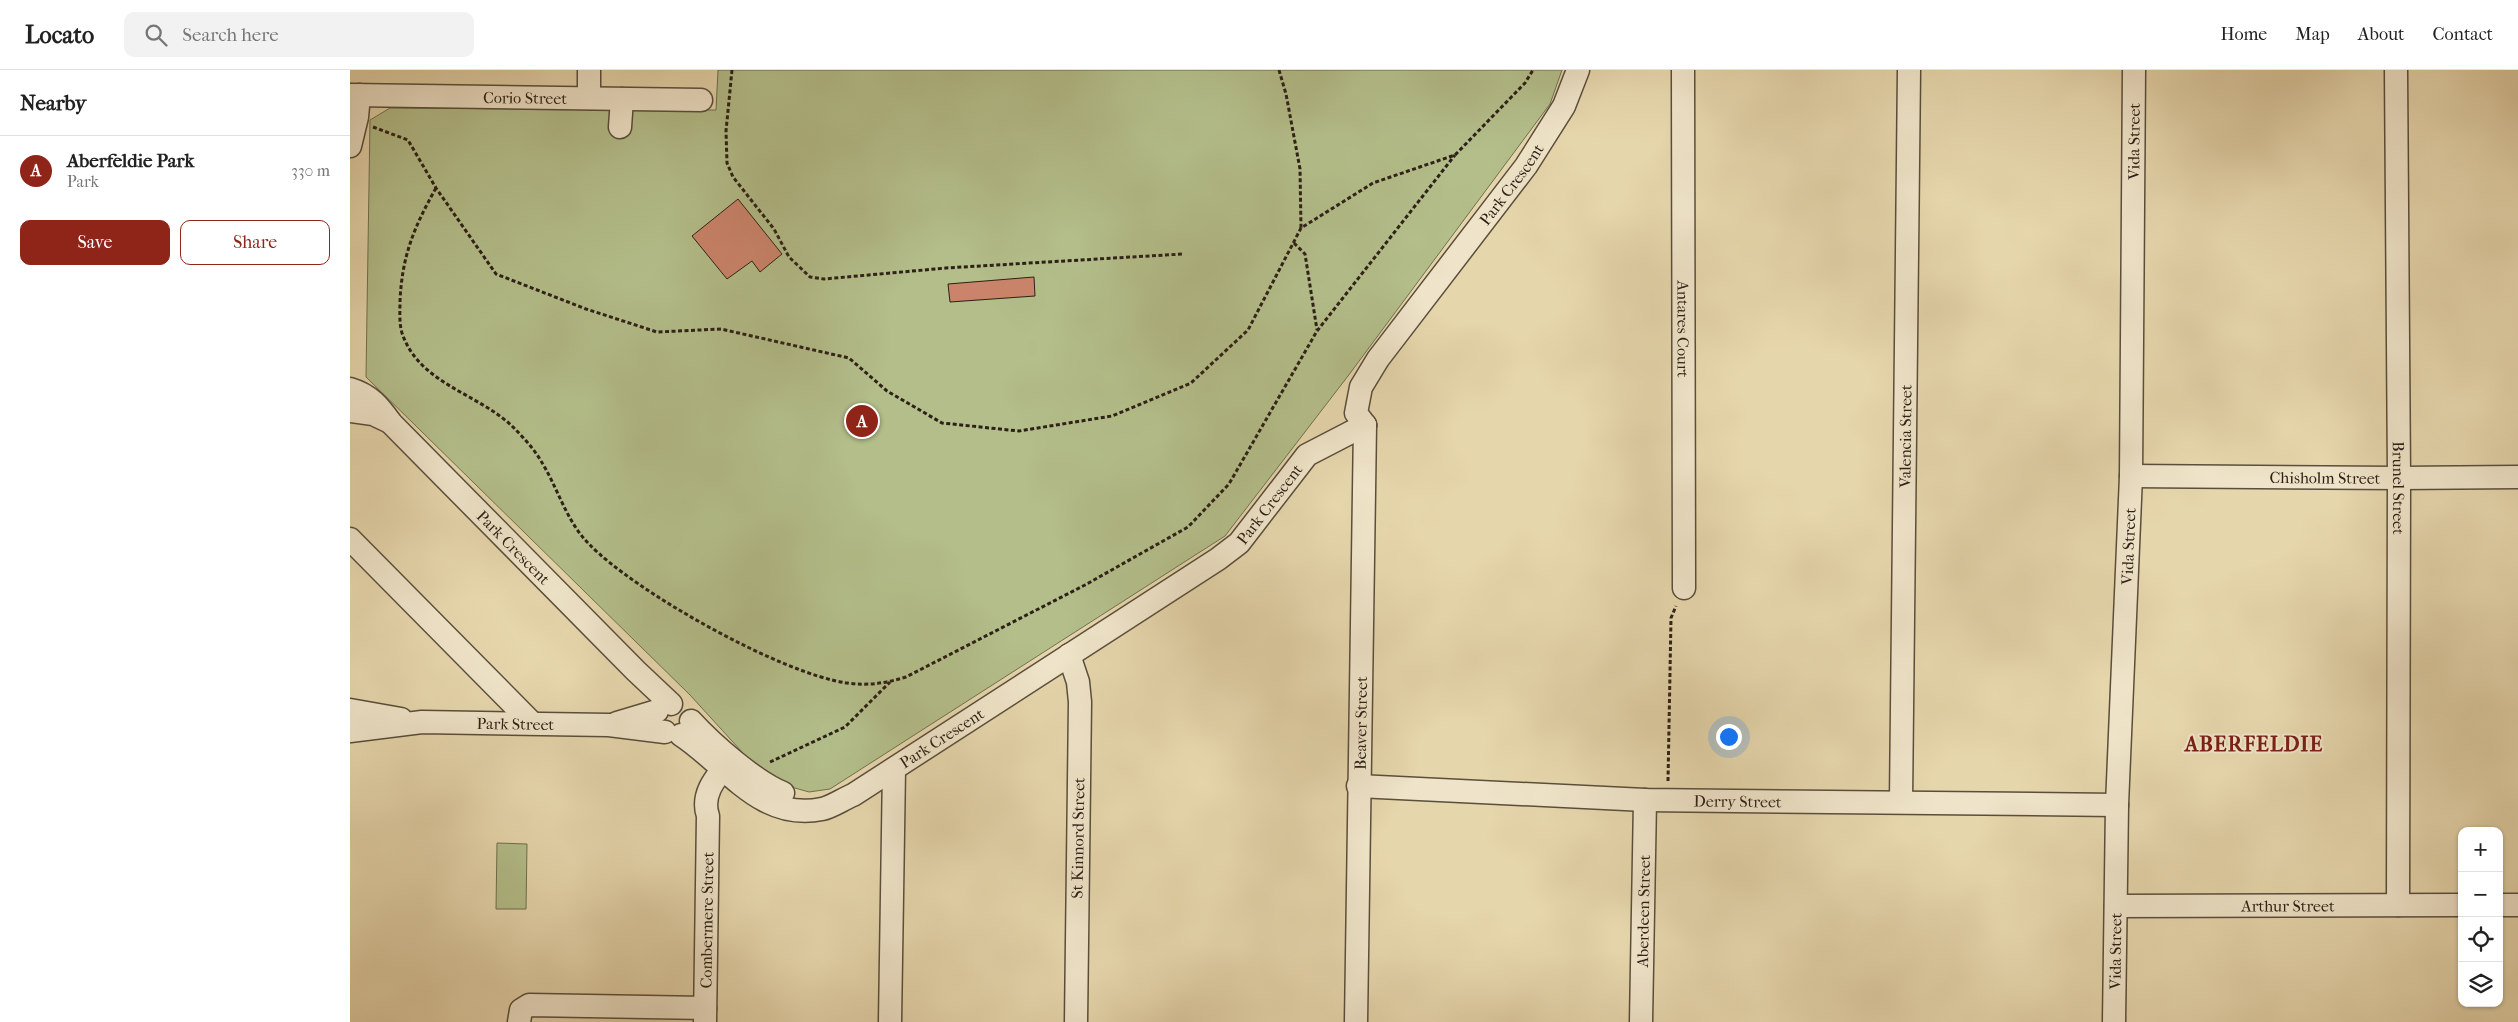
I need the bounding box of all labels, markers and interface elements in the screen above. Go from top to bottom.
search box [124,12,474,57]
text: Locato [25,21,94,49]
icon: search [142,21,170,49]
text: Search here [182,24,279,46]
text: Home [2220,24,2267,45]
text: Map [2295,24,2330,45]
text: About [2358,24,2404,45]
text: Contact [2432,24,2493,45]
street label: Corio Street [483,87,567,108]
text: Nearby [20,91,86,115]
street label: Vida Street [2124,103,2143,181]
street label: Park Crescent [1475,140,1547,229]
text: Aberfeldie Park [67,150,194,172]
text: A [31,161,41,180]
text: 330 m [291,161,330,180]
text: Park [67,172,99,191]
button: Save [20,220,170,265]
button: Share [180,220,330,265]
street label: Antares Court [1674,279,1693,378]
street label: Valencia Street [1895,384,1915,489]
pin: A [846,402,878,440]
street label: Brunel Street [2389,441,2409,535]
street label: Park Crescent [1232,460,1306,548]
street label: Chisholm Street [2270,468,2381,487]
street label: Park Crescent [473,506,554,588]
street label: Vida Street [2117,507,2139,586]
street label: Beaver Street [1350,676,1371,770]
street label: Park Crescent [896,704,987,772]
street label: Park Street [477,713,555,734]
your location [1716,724,1742,750]
district label: ABERFELDIE [2183,732,2323,756]
street label: St Kinnord Street [1067,777,1089,899]
street label: Derry Street [1694,791,1782,811]
map controls [2458,827,2503,1007]
button: + [2458,827,2503,872]
street label: Combermere Street [696,851,717,988]
street label: Aberdeen Street [1632,854,1654,969]
button: − [2458,872,2503,917]
street label: Arthur Street [2240,896,2335,915]
street label: Vida Street [2105,912,2125,991]
button: locate [2458,917,2503,962]
button: layers [2458,962,2503,1007]

